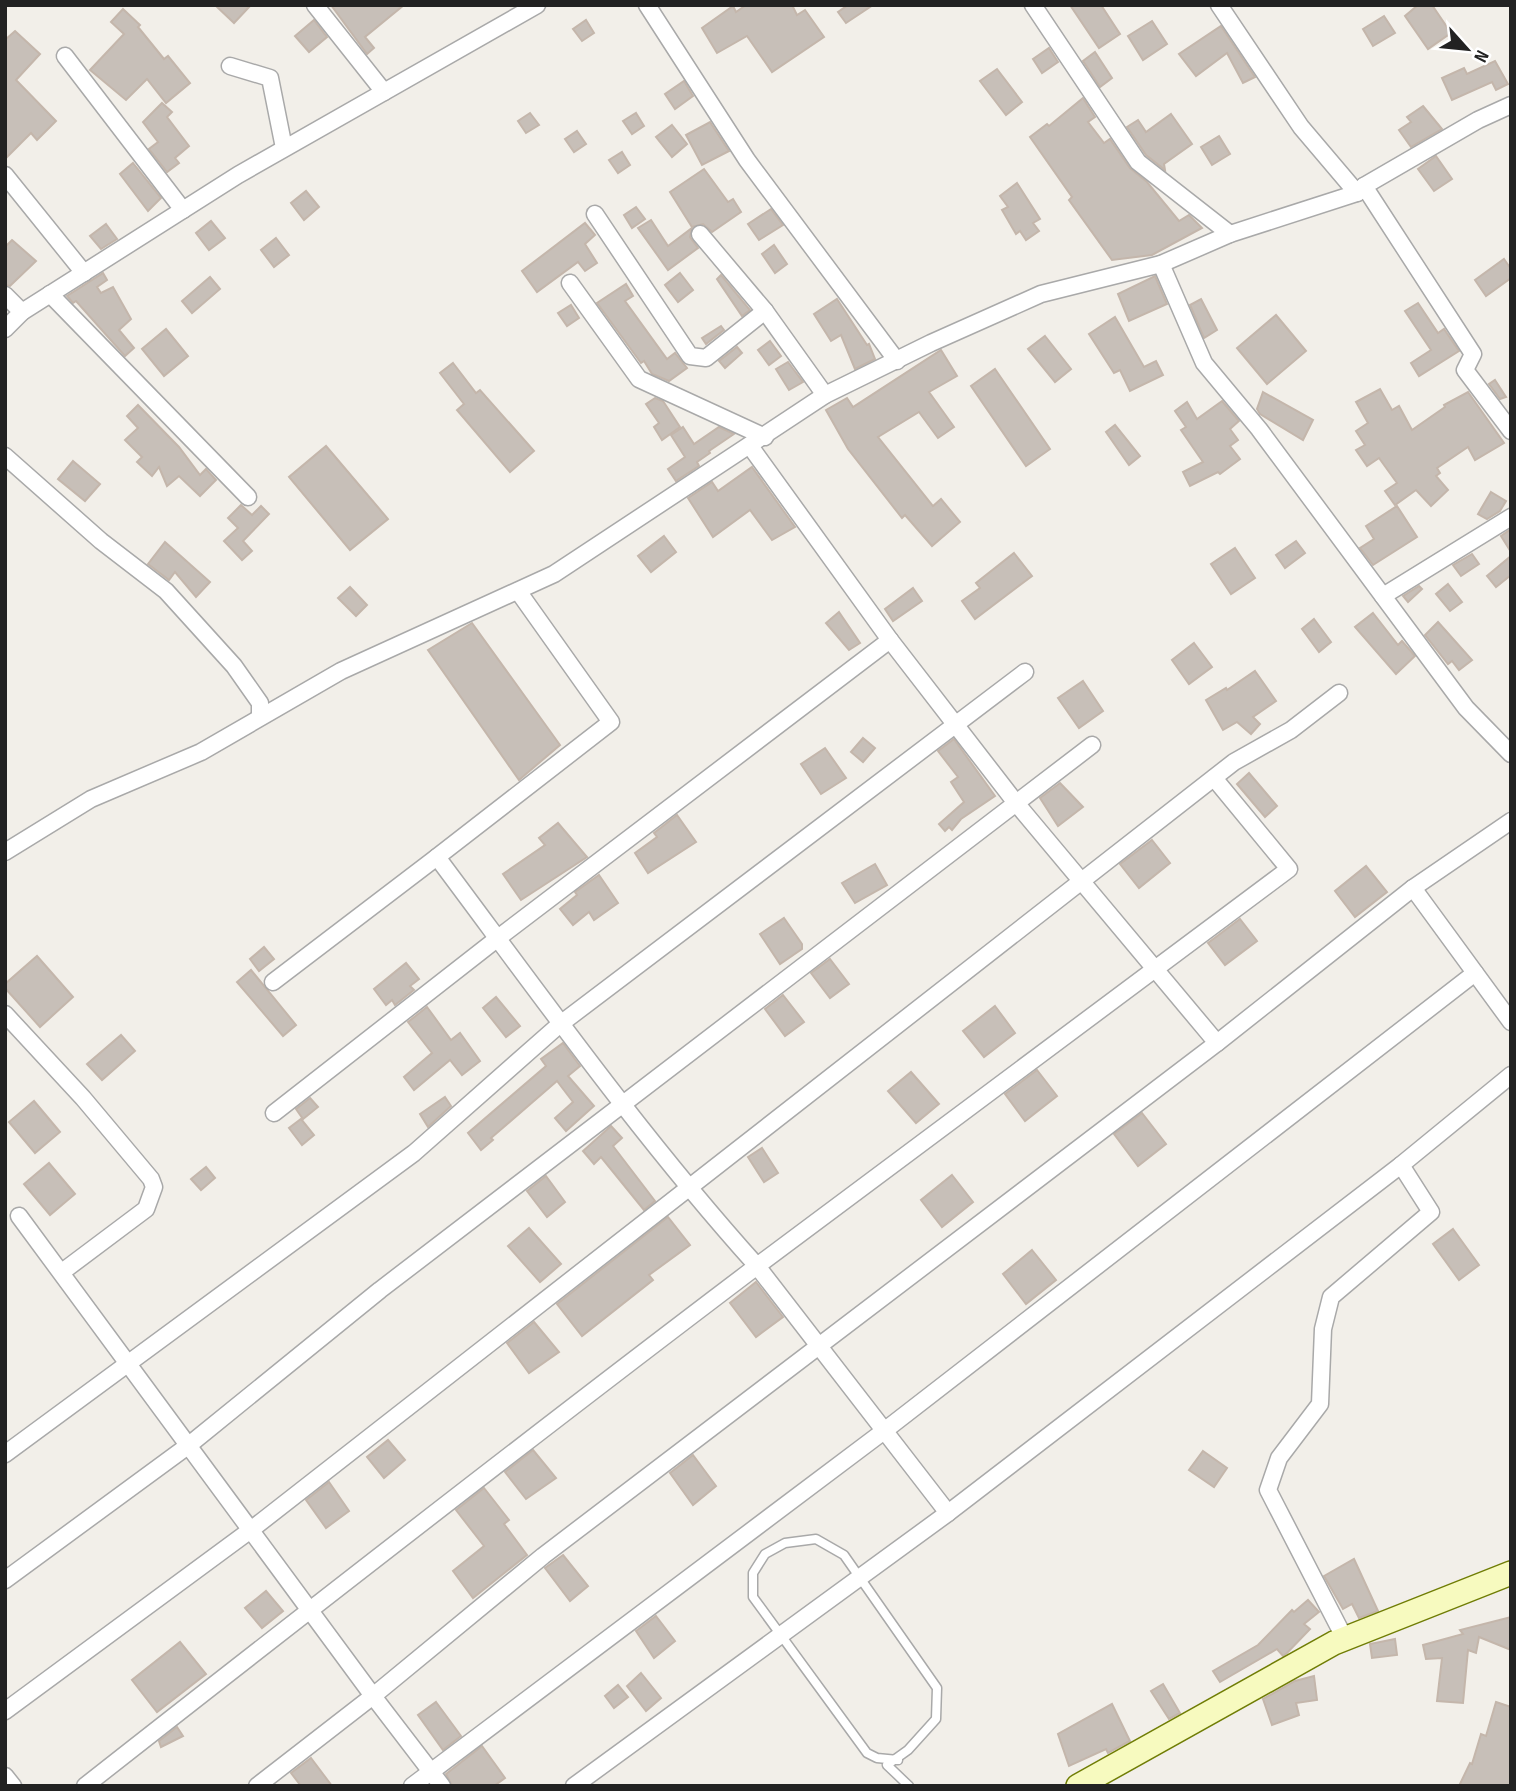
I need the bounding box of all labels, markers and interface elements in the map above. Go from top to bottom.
north arrow [1432,14,1502,84]
text: N [1468,46,1493,66]

